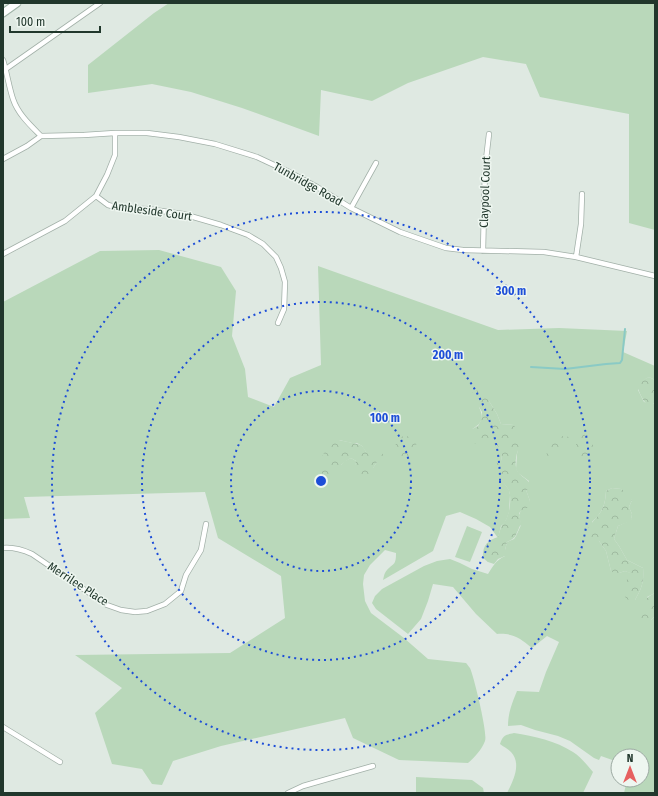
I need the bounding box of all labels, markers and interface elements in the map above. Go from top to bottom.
scale bar [10,8,100,34]
text: 100 m [16,15,45,29]
street label: Claypool Court [477,156,493,228]
street label: Tunbridge Road [271,159,345,209]
street label: Ambleside Court [111,198,193,224]
text: 300 m [495,284,526,298]
text: 200 m [432,348,463,362]
text: 100 m [370,411,400,425]
centre of rings [314,474,328,488]
street label: Merrilee Place [45,559,111,609]
north arrow [610,748,650,788]
text: N [627,752,633,765]

